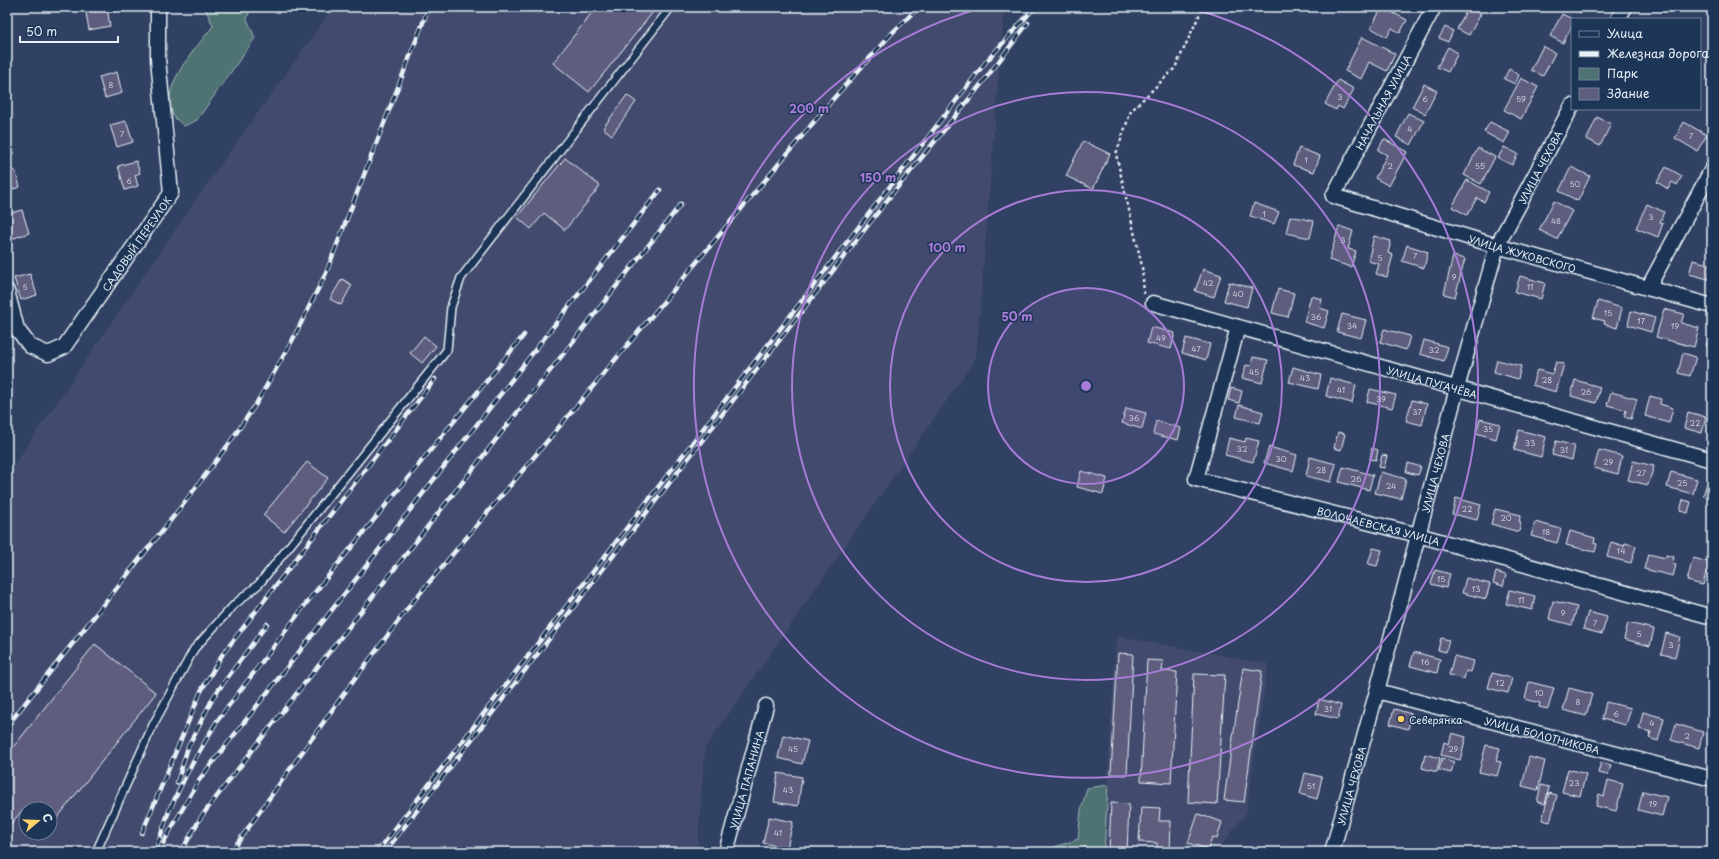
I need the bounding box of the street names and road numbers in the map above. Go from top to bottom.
street label: НАЧАЛЬНАЯ УЛИЦА [1351,51,1415,153]
street label: УЛИЦА ЧЕХОВА [1514,127,1565,206]
street label: САДОВЫЙ ПЕРЕУЛОК [98,192,175,294]
street label: УЛИЦА ЖУКОВСКОГО [1467,230,1578,275]
street label: УЛИЦА ПУГАЧЁВА [1385,362,1479,401]
street label: УЛИЦА ЧЕХОВА [1417,432,1452,514]
street label: ВОЛОЧАЕВСКАЯ УЛИЦА [1316,502,1442,548]
street label: УЛИЦА БОЛОТНИКОВА [1483,712,1602,757]
street label: УЛИЦА ПАПАНИНА [725,728,767,831]
street label: УЛИЦА ЧЕХОВА [1332,744,1369,827]

